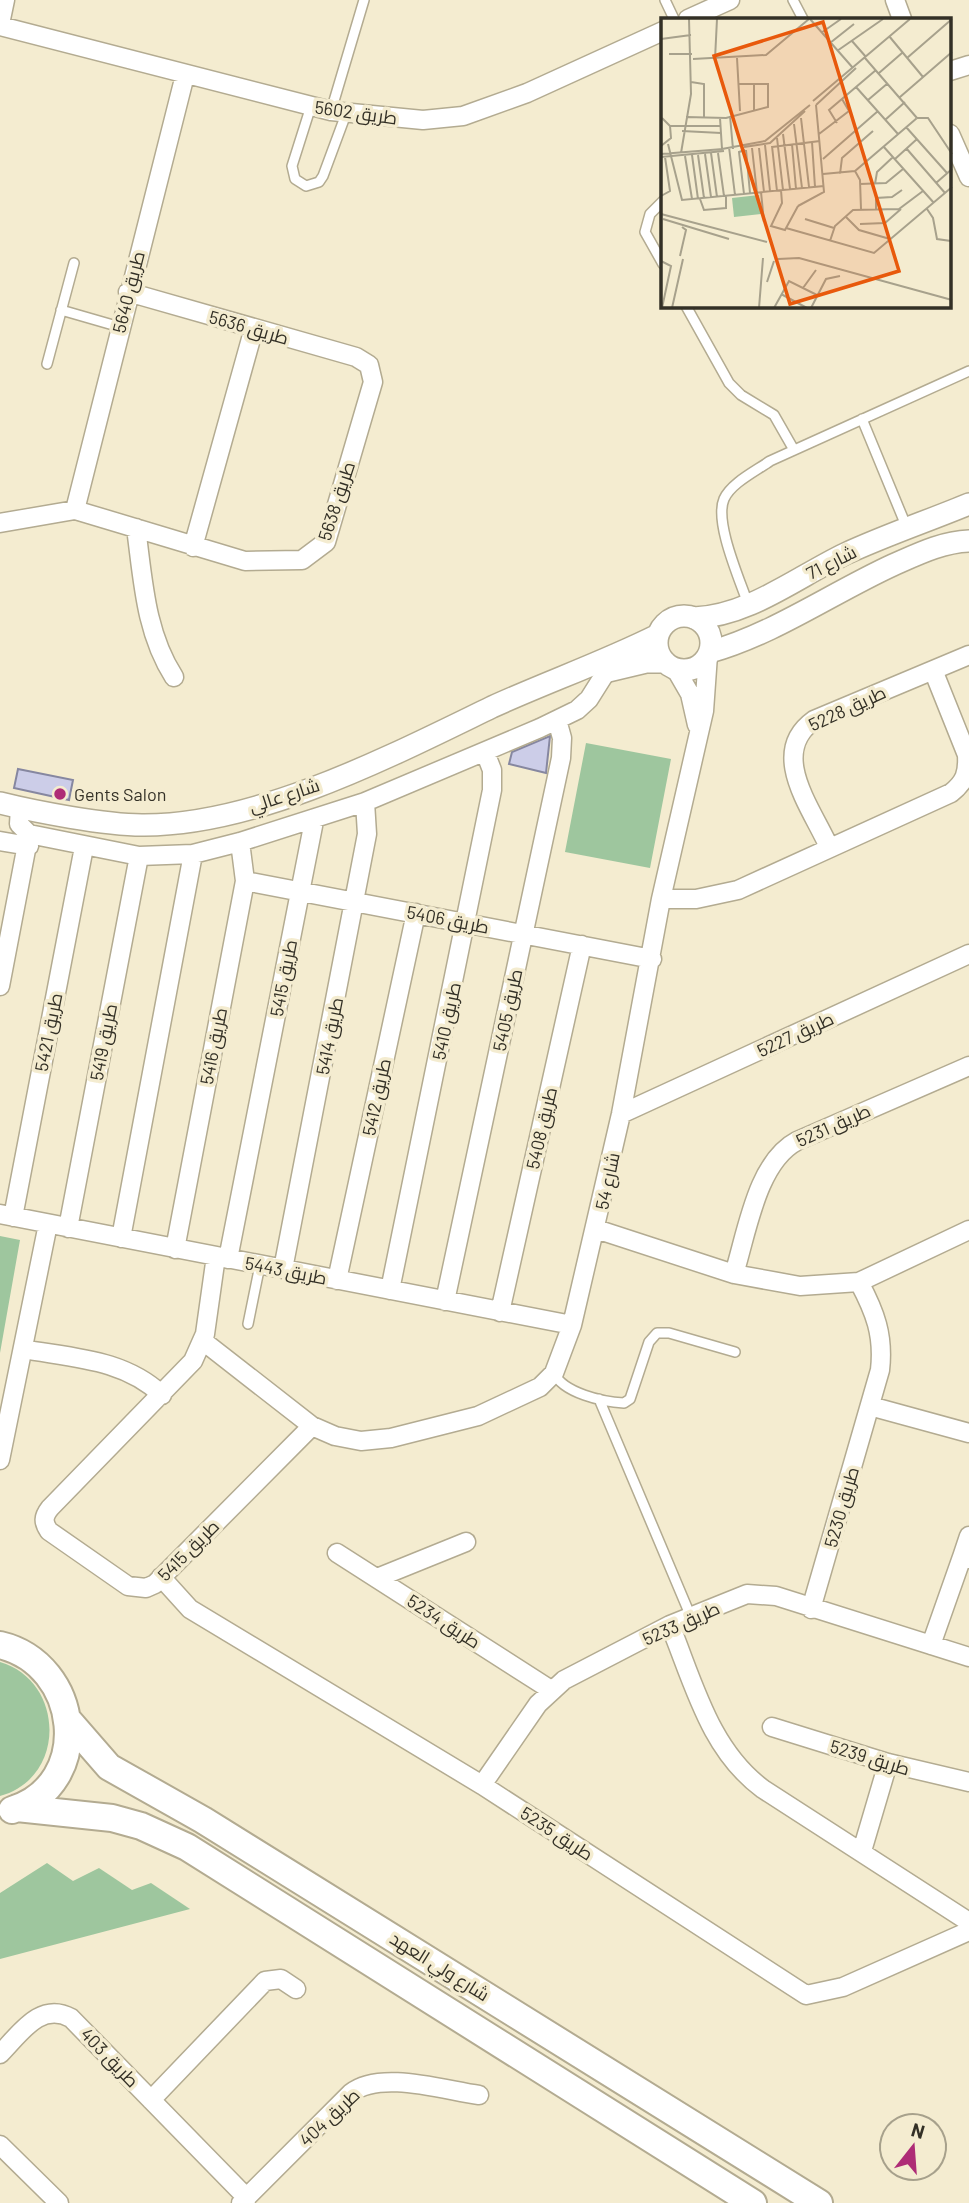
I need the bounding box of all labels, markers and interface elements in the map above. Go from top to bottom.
inset map [661,18,951,308]
street label: طريق 5602 [313,95,399,131]
street label: طريق 5640 [107,249,151,336]
street label: طريق 5636 [206,305,291,351]
street label: طريق 5638 [313,459,361,544]
street label: شارع 71 [802,540,861,586]
street label: طريق 5228 [805,681,890,737]
street label: شارع عالي [246,773,323,821]
place label: Gents Salon [74,783,166,805]
marker: Gents Salon [52,786,68,802]
street label: طريق 5406 [405,900,491,940]
street label: طريق 5415 [265,938,303,1019]
street label: طريق 5405 [488,967,528,1053]
street label: طريق 5410 [427,980,467,1062]
street label: طريق 5421 [30,991,68,1074]
street label: طريق 5414 [311,995,349,1077]
street label: طريق 5419 [85,1002,123,1083]
street label: طريق 5416 [195,1006,233,1087]
street label: طريق 5227 [753,1007,838,1063]
street label: طريق 5412 [357,1056,397,1138]
street label: طريق 5408 [521,1085,563,1172]
street label: طريق 5231 [792,1099,874,1153]
street label: شارع 54 [590,1151,626,1212]
street label: طريق 5443 [243,1251,329,1291]
street label: طريق 5230 [819,1464,865,1550]
street label: طريق 5415 [153,1515,225,1587]
street label: طريق 5234 [402,1589,485,1654]
street label: طريق 5233 [639,1596,724,1652]
street label: طريق 5239 [827,1734,913,1781]
street label: طريق 5235 [516,1801,597,1866]
street label: شارع ولي العهد [384,1927,494,2009]
street label: طريق 403 [75,2023,144,2093]
street label: طريق 404 [294,2083,365,2152]
north arrow [878,2112,948,2182]
text: N [909,2117,928,2143]

